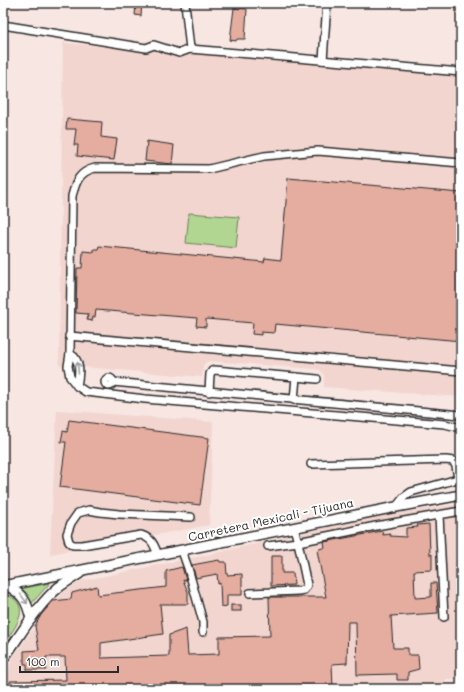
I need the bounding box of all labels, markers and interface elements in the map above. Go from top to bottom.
one-way arrow [75,362,82,375]
street label: Carretera Mexicali - Tijuana [187,494,355,544]
one-way arrow [20,594,28,605]
scale bar [20,648,118,674]
text: 100 m [26,653,60,669]

